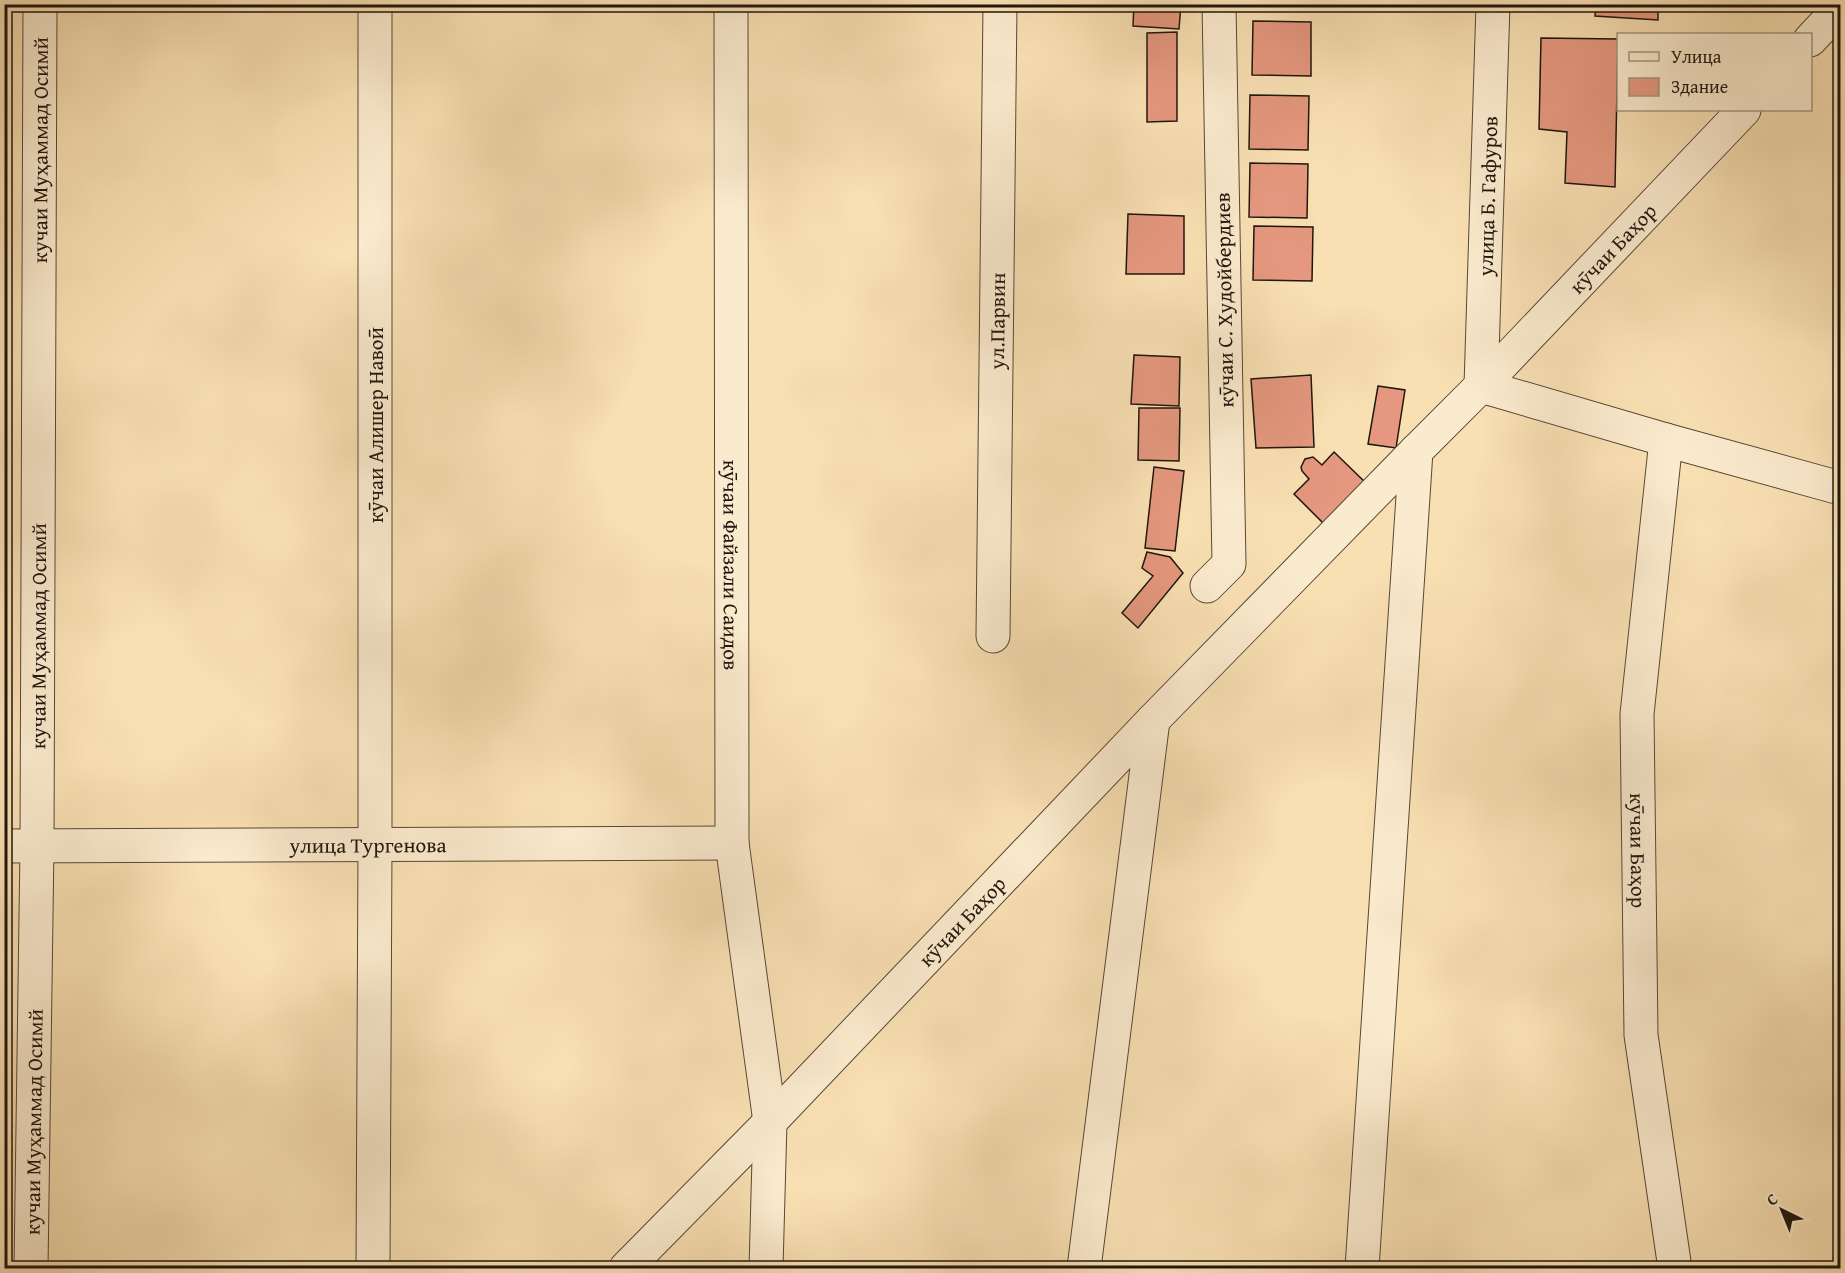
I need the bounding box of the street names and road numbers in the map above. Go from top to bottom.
street label: кучаи Муҳаммад Осимй [24,37,55,263]
street label: улица Б. Гафуров [1469,116,1505,278]
street label: кӯчаи С. Худойбердиев [1207,192,1241,408]
street label: кӯчаи Баҳор [1562,196,1663,300]
street label: ул.Парвин [980,272,1013,371]
street label: кӯчаи Алишер Навоӣ [360,327,391,523]
street label: кӯчаи Файзали Саидов [716,460,747,670]
street label: кучаи Муҳаммад Осимй [22,523,54,749]
street label: кӯчаи Баҳор [1622,793,1655,908]
street label: улица Тургенова [288,829,447,860]
street label: кӯчаи Баҳор [911,868,1013,973]
street label: кучаи Муҳаммад Осимй [16,1009,50,1235]

